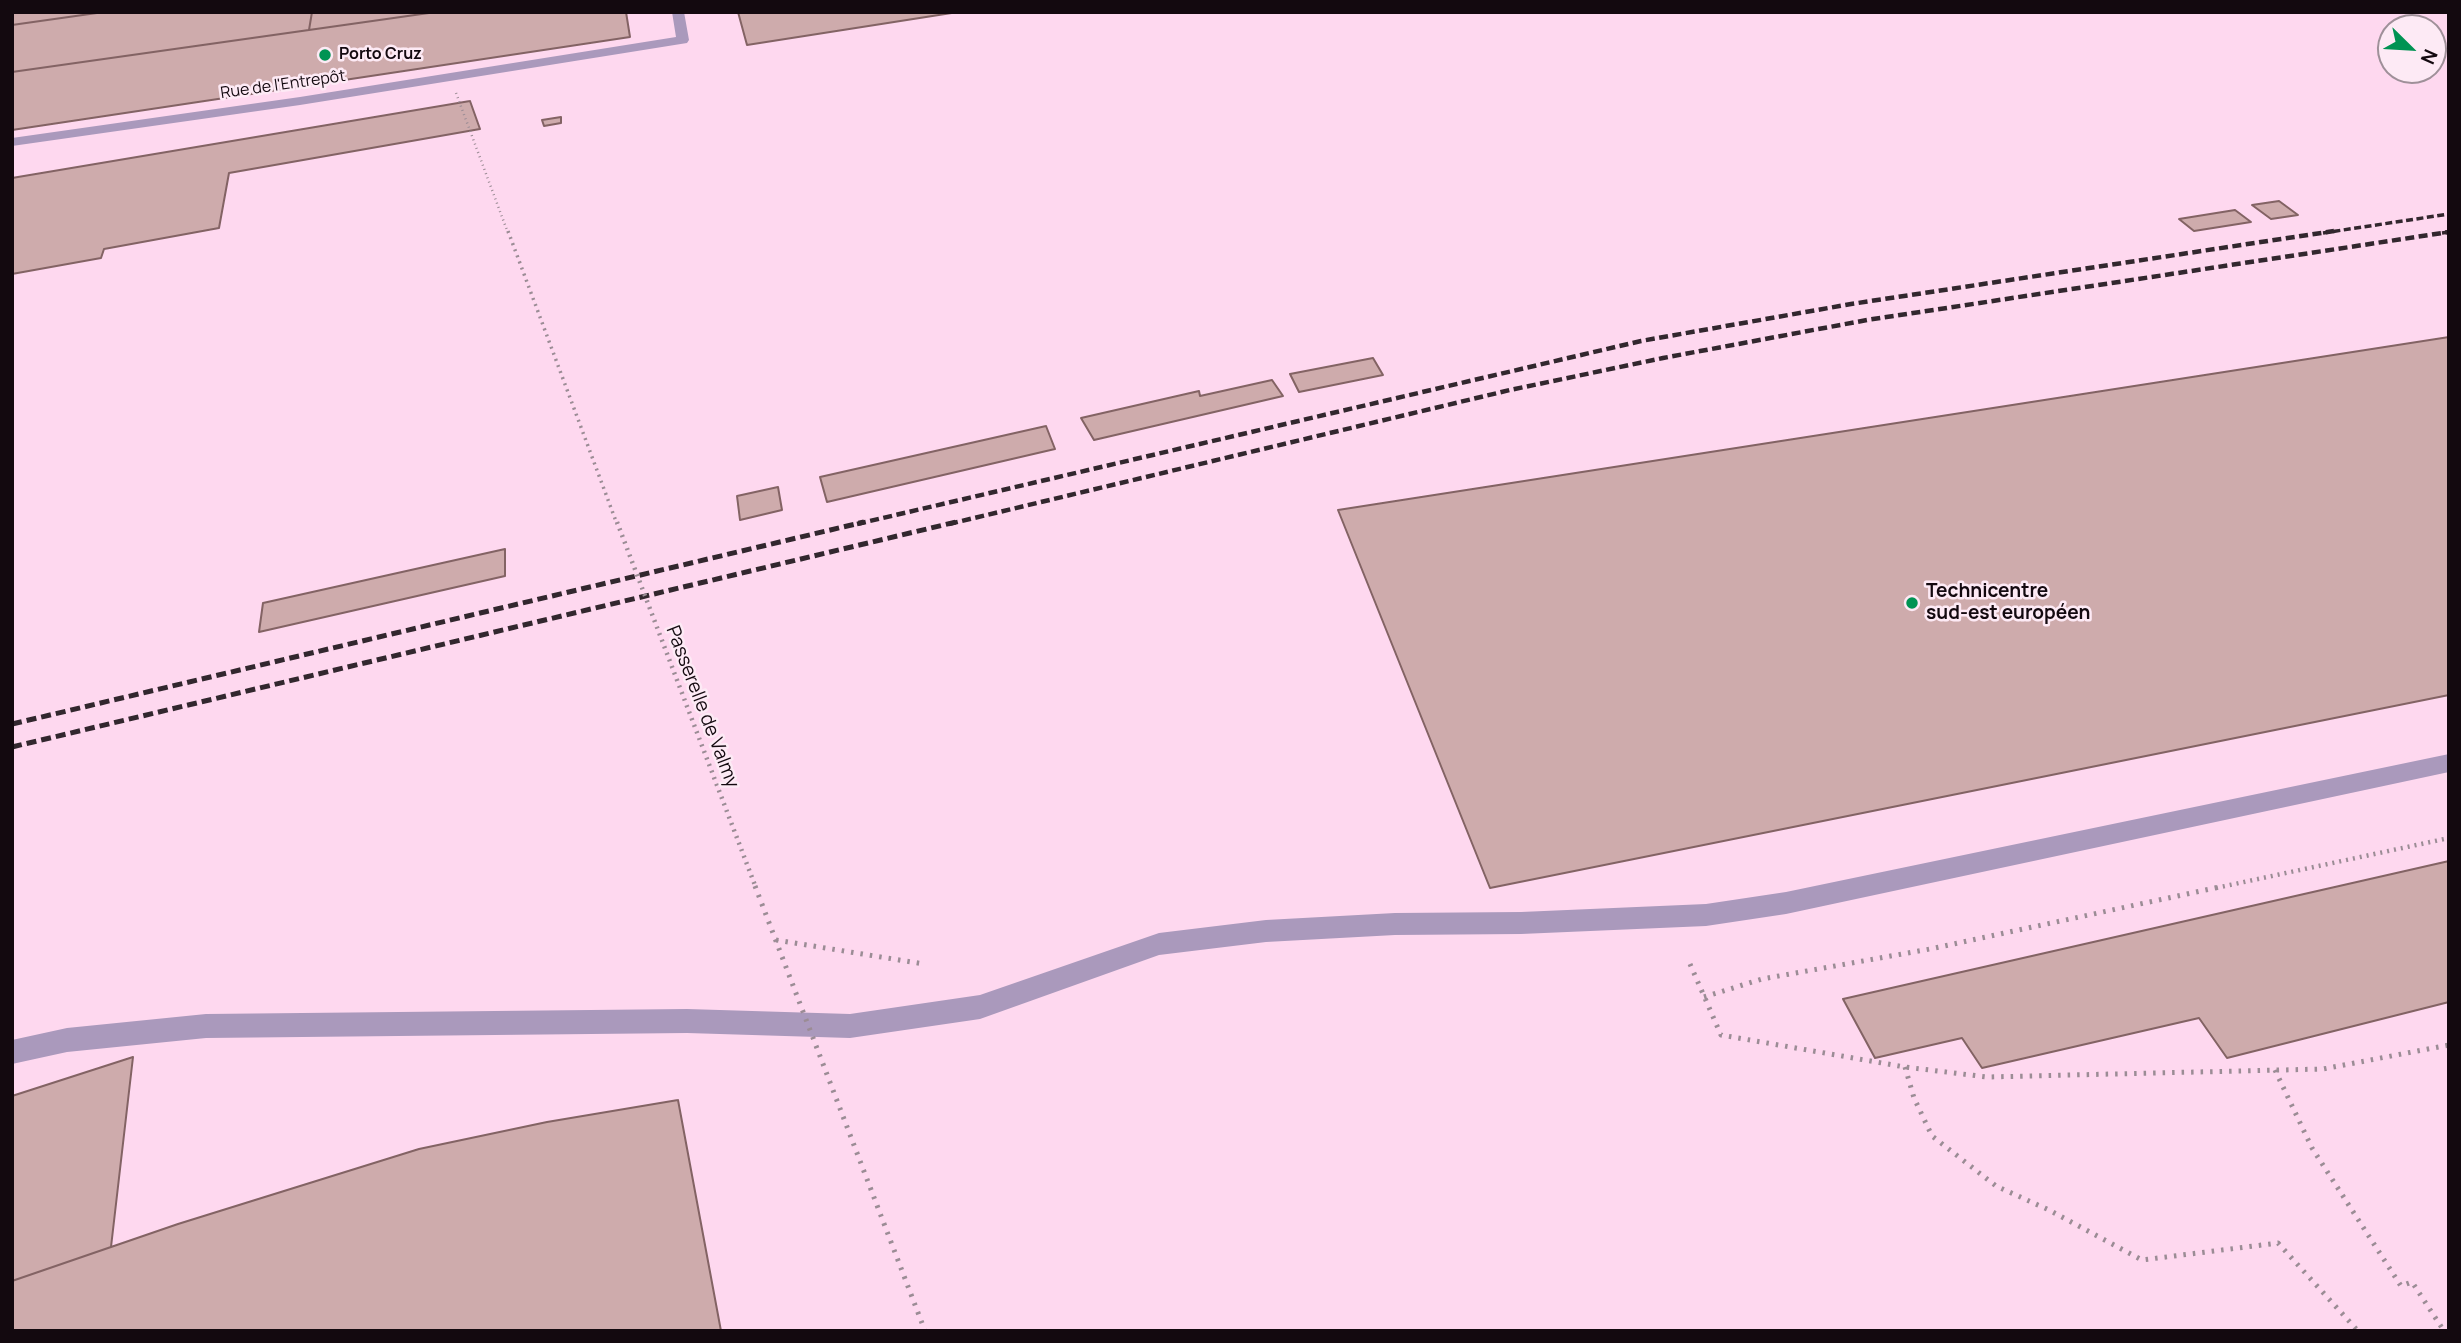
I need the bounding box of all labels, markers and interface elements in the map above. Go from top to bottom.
north arrow [2377,14,2447,84]
place label: Porto Cruz [339,45,422,65]
text: N [2415,45,2444,68]
marker: Porto Cruz [317,47,333,63]
street label: Rue de l'Entrepôt [219,67,347,103]
place label: Technicentre sud-est européen [1926,581,2090,625]
marker: Technicentre sud-est européen [1904,595,1920,611]
street label: Passerelle de Valmy [661,623,743,791]

